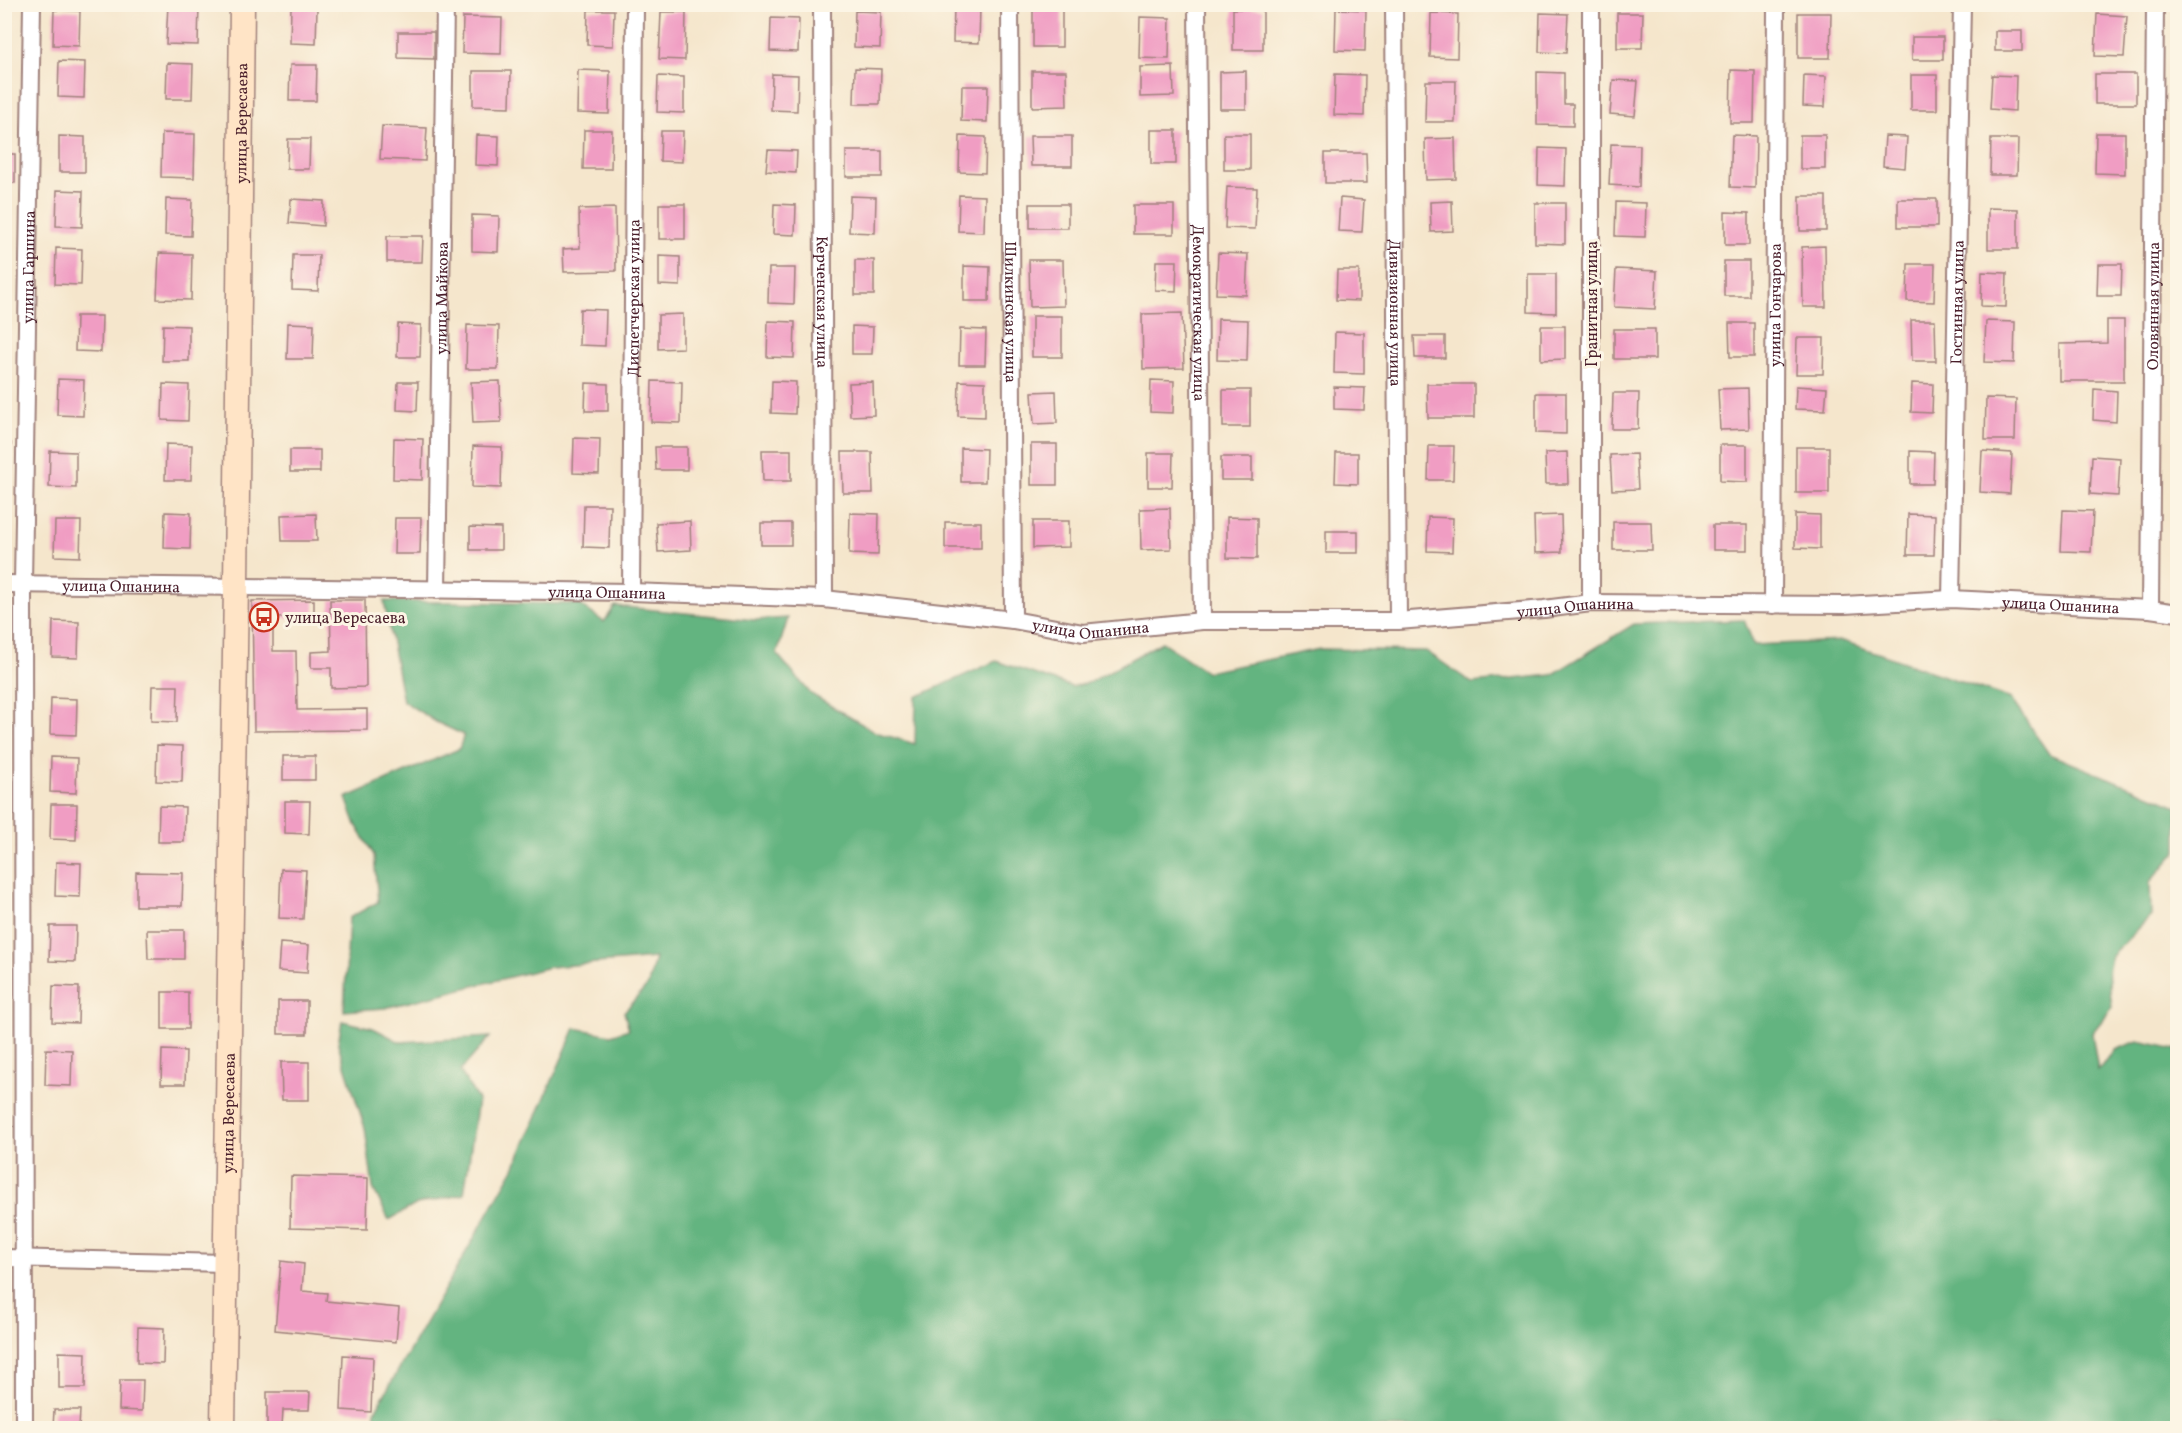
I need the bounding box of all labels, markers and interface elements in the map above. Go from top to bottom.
street label: улица Вересаева [231,63,254,184]
street label: улица Гаршина [18,210,42,324]
street label: Диспетчерская улица [623,219,647,377]
street label: Демократическая улица [1186,224,1209,402]
street label: Керченская улица [810,236,832,368]
street label: Дивизионная улица [1383,239,1405,387]
street label: Гостинная улица [1946,240,1971,365]
street label: улица Майкова [431,241,455,355]
street label: Шилкинская улица [998,241,1021,383]
street label: Гранитная улица [1582,241,1604,367]
street label: Оловянная улица [2143,242,2166,370]
street label: улица Гончарова [1765,243,1788,367]
street label: улица Ошанина [62,576,180,599]
street label: улица Ошанина [548,582,666,606]
street label: улица Ошанина [2001,593,2120,620]
street label: улица Ошанина [1516,594,1634,624]
bus stop icon: улица Вересаева [248,601,280,633]
place label: улица Вересаева [285,608,406,630]
street label: улица Ошанина [1030,615,1150,646]
street label: улица Вересаева [218,1052,242,1174]

